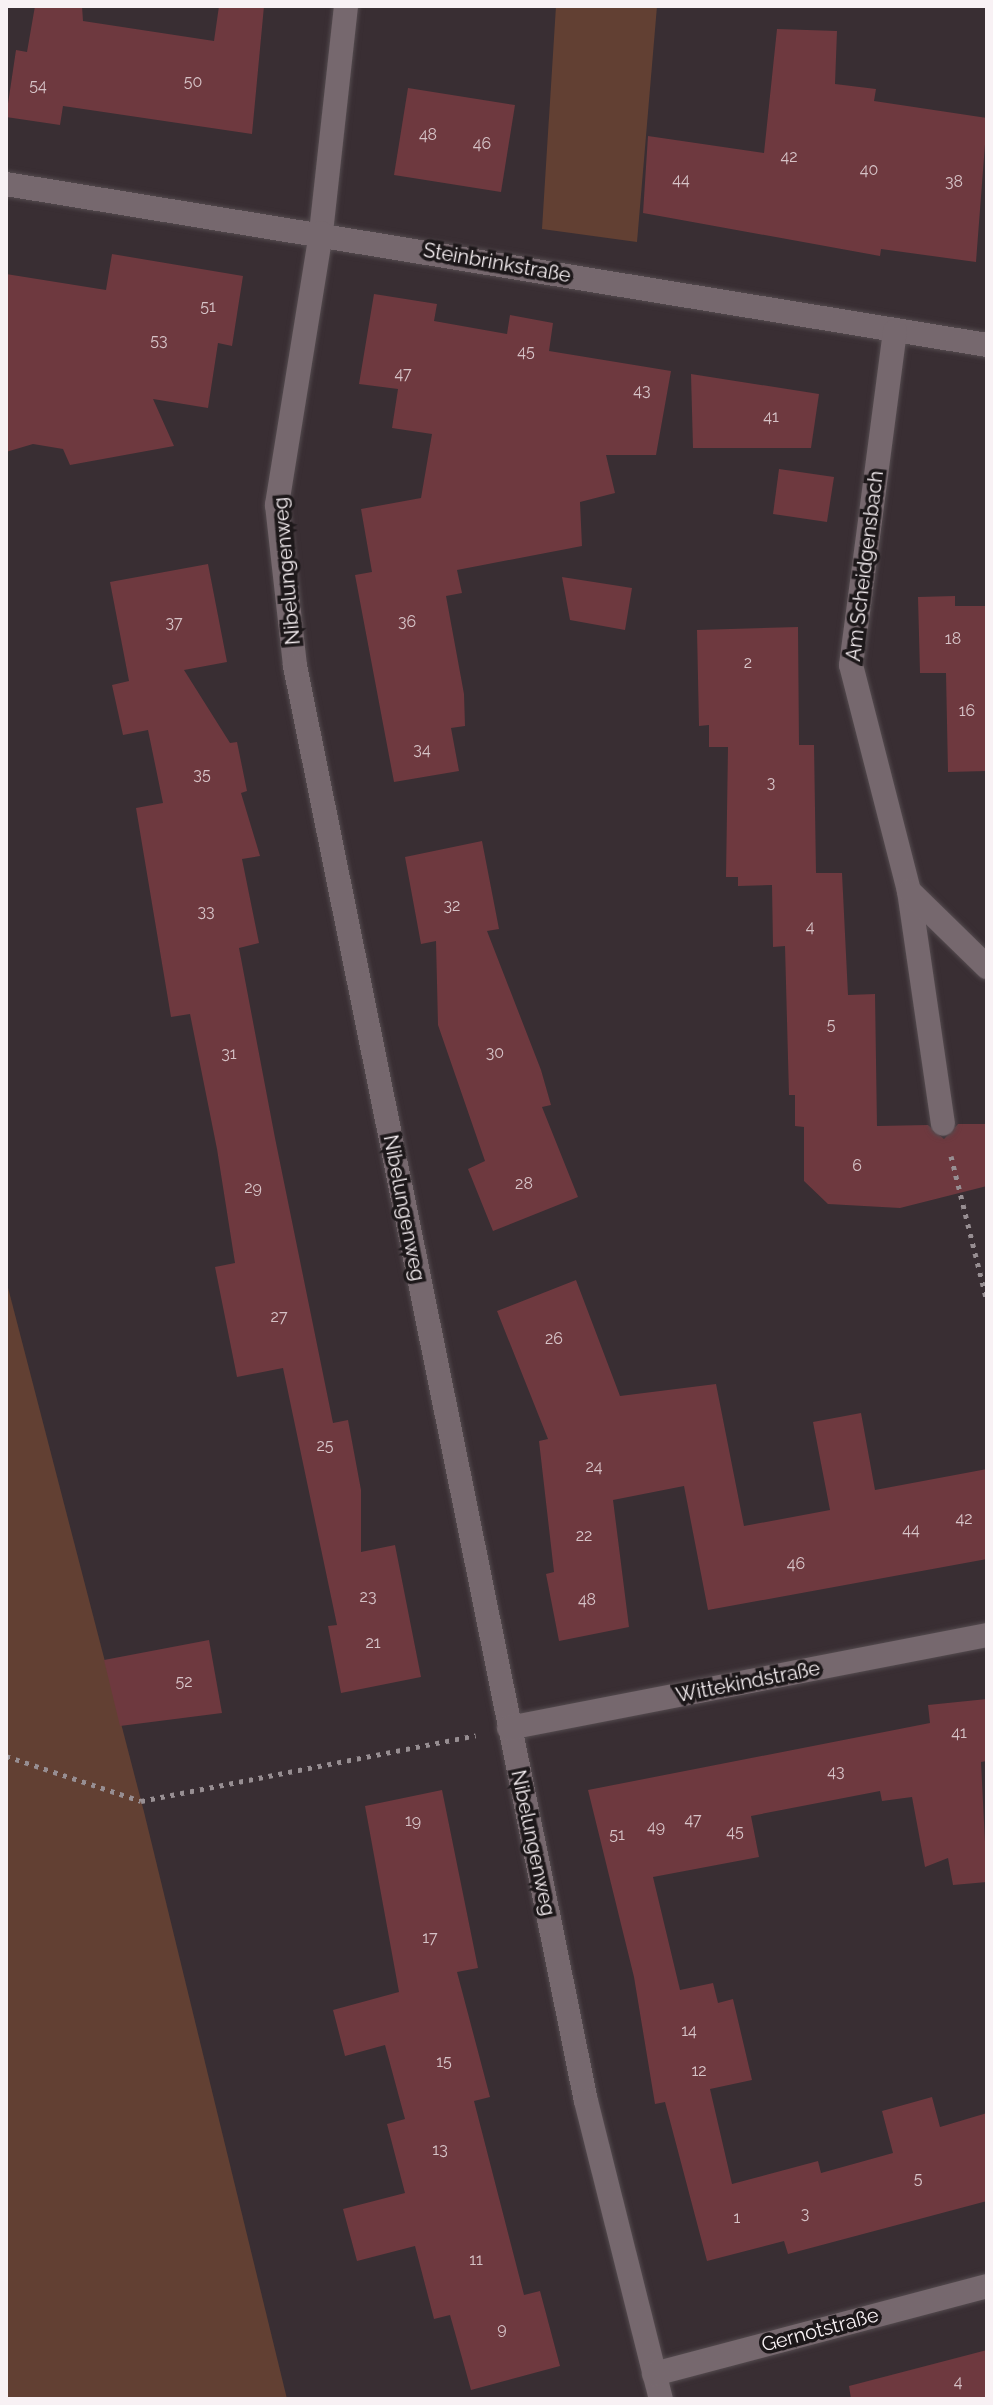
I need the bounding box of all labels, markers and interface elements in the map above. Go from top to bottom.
house number: 50 [184,72,202,92]
house number: 54 [29,76,47,96]
house number: 48 [419,125,437,145]
house number: 46 [473,134,491,154]
house number: 42 [780,147,798,167]
house number: 40 [860,160,878,180]
house number: 44 [672,170,690,190]
house number: 38 [945,172,963,192]
street label: Steinbrinkstraße [421,238,573,288]
house number: 51 [200,297,216,317]
house number: 53 [150,331,168,351]
house number: 45 [517,342,535,362]
house number: 47 [394,364,412,384]
house number: 43 [633,381,651,401]
house number: 41 [763,407,779,427]
street label: Am Scheidgensbach [841,469,889,663]
street label: Nibelungenweg [269,496,305,646]
house number: 36 [398,612,416,632]
house number: 37 [165,613,183,633]
house number: 18 [945,629,961,649]
house number: 2 [744,653,752,673]
house number: 16 [959,701,975,721]
house number: 34 [413,740,431,760]
house number: 35 [193,765,211,785]
house number: 3 [767,773,775,793]
house number: 32 [444,896,460,916]
house number: 33 [197,902,215,922]
house number: 4 [806,917,814,937]
house number: 5 [827,1015,835,1035]
house number: 30 [486,1043,504,1063]
house number: 31 [221,1044,237,1064]
street label: Nibelungenweg [378,1133,430,1283]
house number: 6 [852,1156,862,1176]
house number: 28 [515,1174,533,1194]
house number: 29 [244,1178,262,1198]
house number: 27 [271,1307,287,1327]
house number: 26 [545,1329,563,1349]
house number: 25 [316,1436,334,1456]
house number: 24 [585,1457,603,1477]
house number: 42 [955,1509,973,1529]
house number: 44 [902,1520,920,1540]
house number: 22 [576,1526,592,1546]
house number: 46 [787,1554,805,1574]
house number: 23 [360,1587,376,1607]
house number: 48 [578,1590,596,1610]
house number: 21 [365,1633,381,1653]
street label: Wittekindstraße [674,1656,822,1708]
house number: 52 [175,1672,193,1692]
house number: 41 [951,1723,967,1743]
house number: 43 [827,1762,845,1782]
street label: Nibelungenweg [506,1768,560,1918]
house number: 47 [684,1810,702,1830]
house number: 19 [405,1811,421,1831]
house number: 49 [647,1817,665,1837]
house number: 45 [726,1822,744,1842]
house number: 51 [609,1825,625,1845]
house number: 17 [422,1928,438,1948]
house number: 14 [681,2021,697,2041]
house number: 15 [436,2052,452,2072]
house number: 12 [691,2061,707,2081]
house number: 13 [432,2140,448,2160]
house number: 5 [914,2169,922,2189]
house number: 3 [801,2204,809,2224]
house number: 1 [734,2208,740,2228]
house number: 11 [469,2250,483,2270]
street label: Gernotstraße [759,2303,881,2357]
house number: 9 [497,2319,507,2339]
house number: 4 [954,2372,962,2392]

